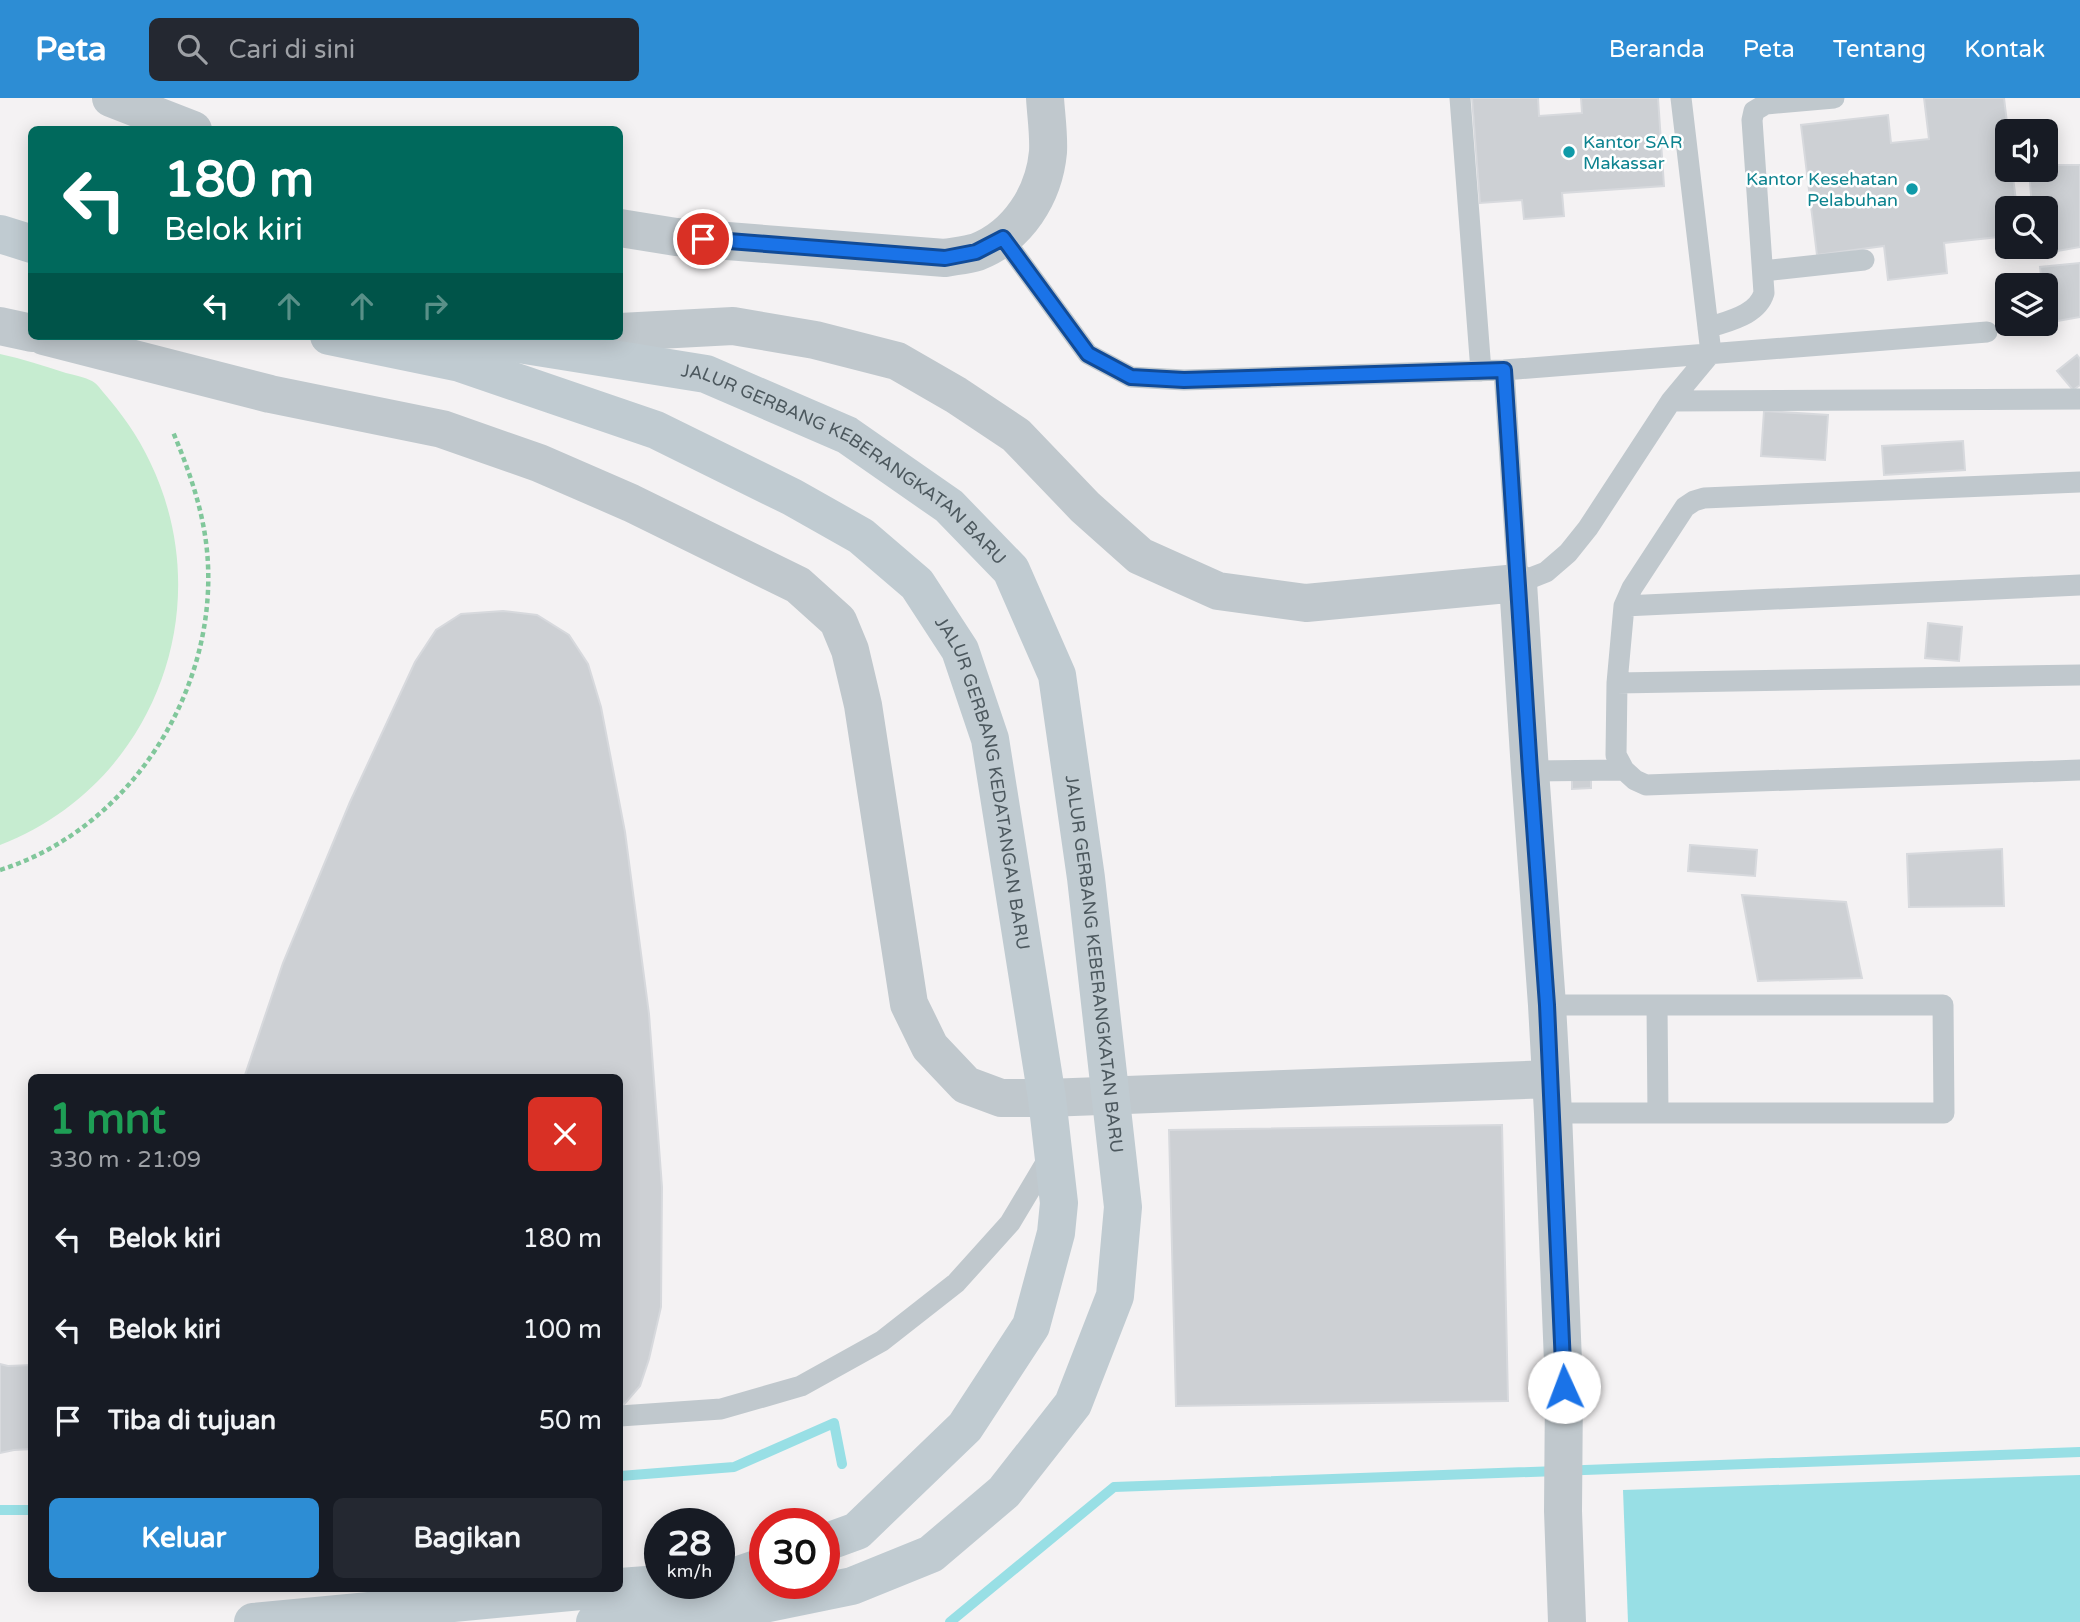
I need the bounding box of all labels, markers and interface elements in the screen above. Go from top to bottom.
search box [149,18,639,81]
text: Peta [35,30,107,69]
icon: search [173,30,211,68]
text: Cari di sini [229,34,355,65]
text: Beranda [1609,35,1705,64]
text: Peta [1743,35,1795,64]
text: Tentang [1833,35,1926,64]
text: Kontak [1964,35,2045,64]
map controls [1995,119,2058,336]
button: sound [1995,119,2058,182]
place label: Kantor SAR Makassar [1583,131,1683,174]
marker: Kantor SAR Makassar [1561,144,1577,160]
text: 180 m [164,151,314,210]
icon: left [49,154,140,245]
place label: Kantor Kesehatan Pelabuhan [1746,168,1898,211]
marker: Kantor Kesehatan Pelabuhan [1904,181,1920,197]
button: search [1995,196,2058,259]
pin [673,209,733,269]
text: Belok kiri [164,211,303,249]
icon: arrive [684,220,722,258]
button: layers [1995,273,2058,336]
icon: left [197,287,235,325]
icon: ahead [270,287,308,325]
icon: ahead [343,287,381,325]
icon: right [416,287,454,325]
street label: JALUR GERBANG KEBERANGKATAN BARU [679,359,1011,569]
street label: JALUR GERBANG KEDATANGAN BARU [930,612,1034,951]
street label: JALUR GERBANG KEBERANGKATAN BARU [1060,774,1128,1154]
text: 1 mnt [49,1094,166,1145]
button: close [528,1097,602,1171]
text: 330 m · 21:09 [49,1146,201,1174]
icon: left [49,1220,87,1258]
text: Belok kiri [108,1223,221,1254]
text: 180 m [522,1223,602,1254]
icon: left [49,1311,87,1349]
text: Belok kiri [108,1314,221,1345]
text: 100 m [522,1314,602,1345]
position arrow [1527,1350,1601,1424]
icon: arrive [49,1402,87,1440]
text: Tiba di tujuan [108,1405,276,1436]
text: 50 m [539,1405,602,1436]
button: Keluar [49,1498,319,1578]
button: Bagikan [333,1498,602,1578]
speed limit sign: 30 [749,1508,840,1599]
text: 28 [668,1523,711,1565]
text: km/h [667,1560,712,1582]

